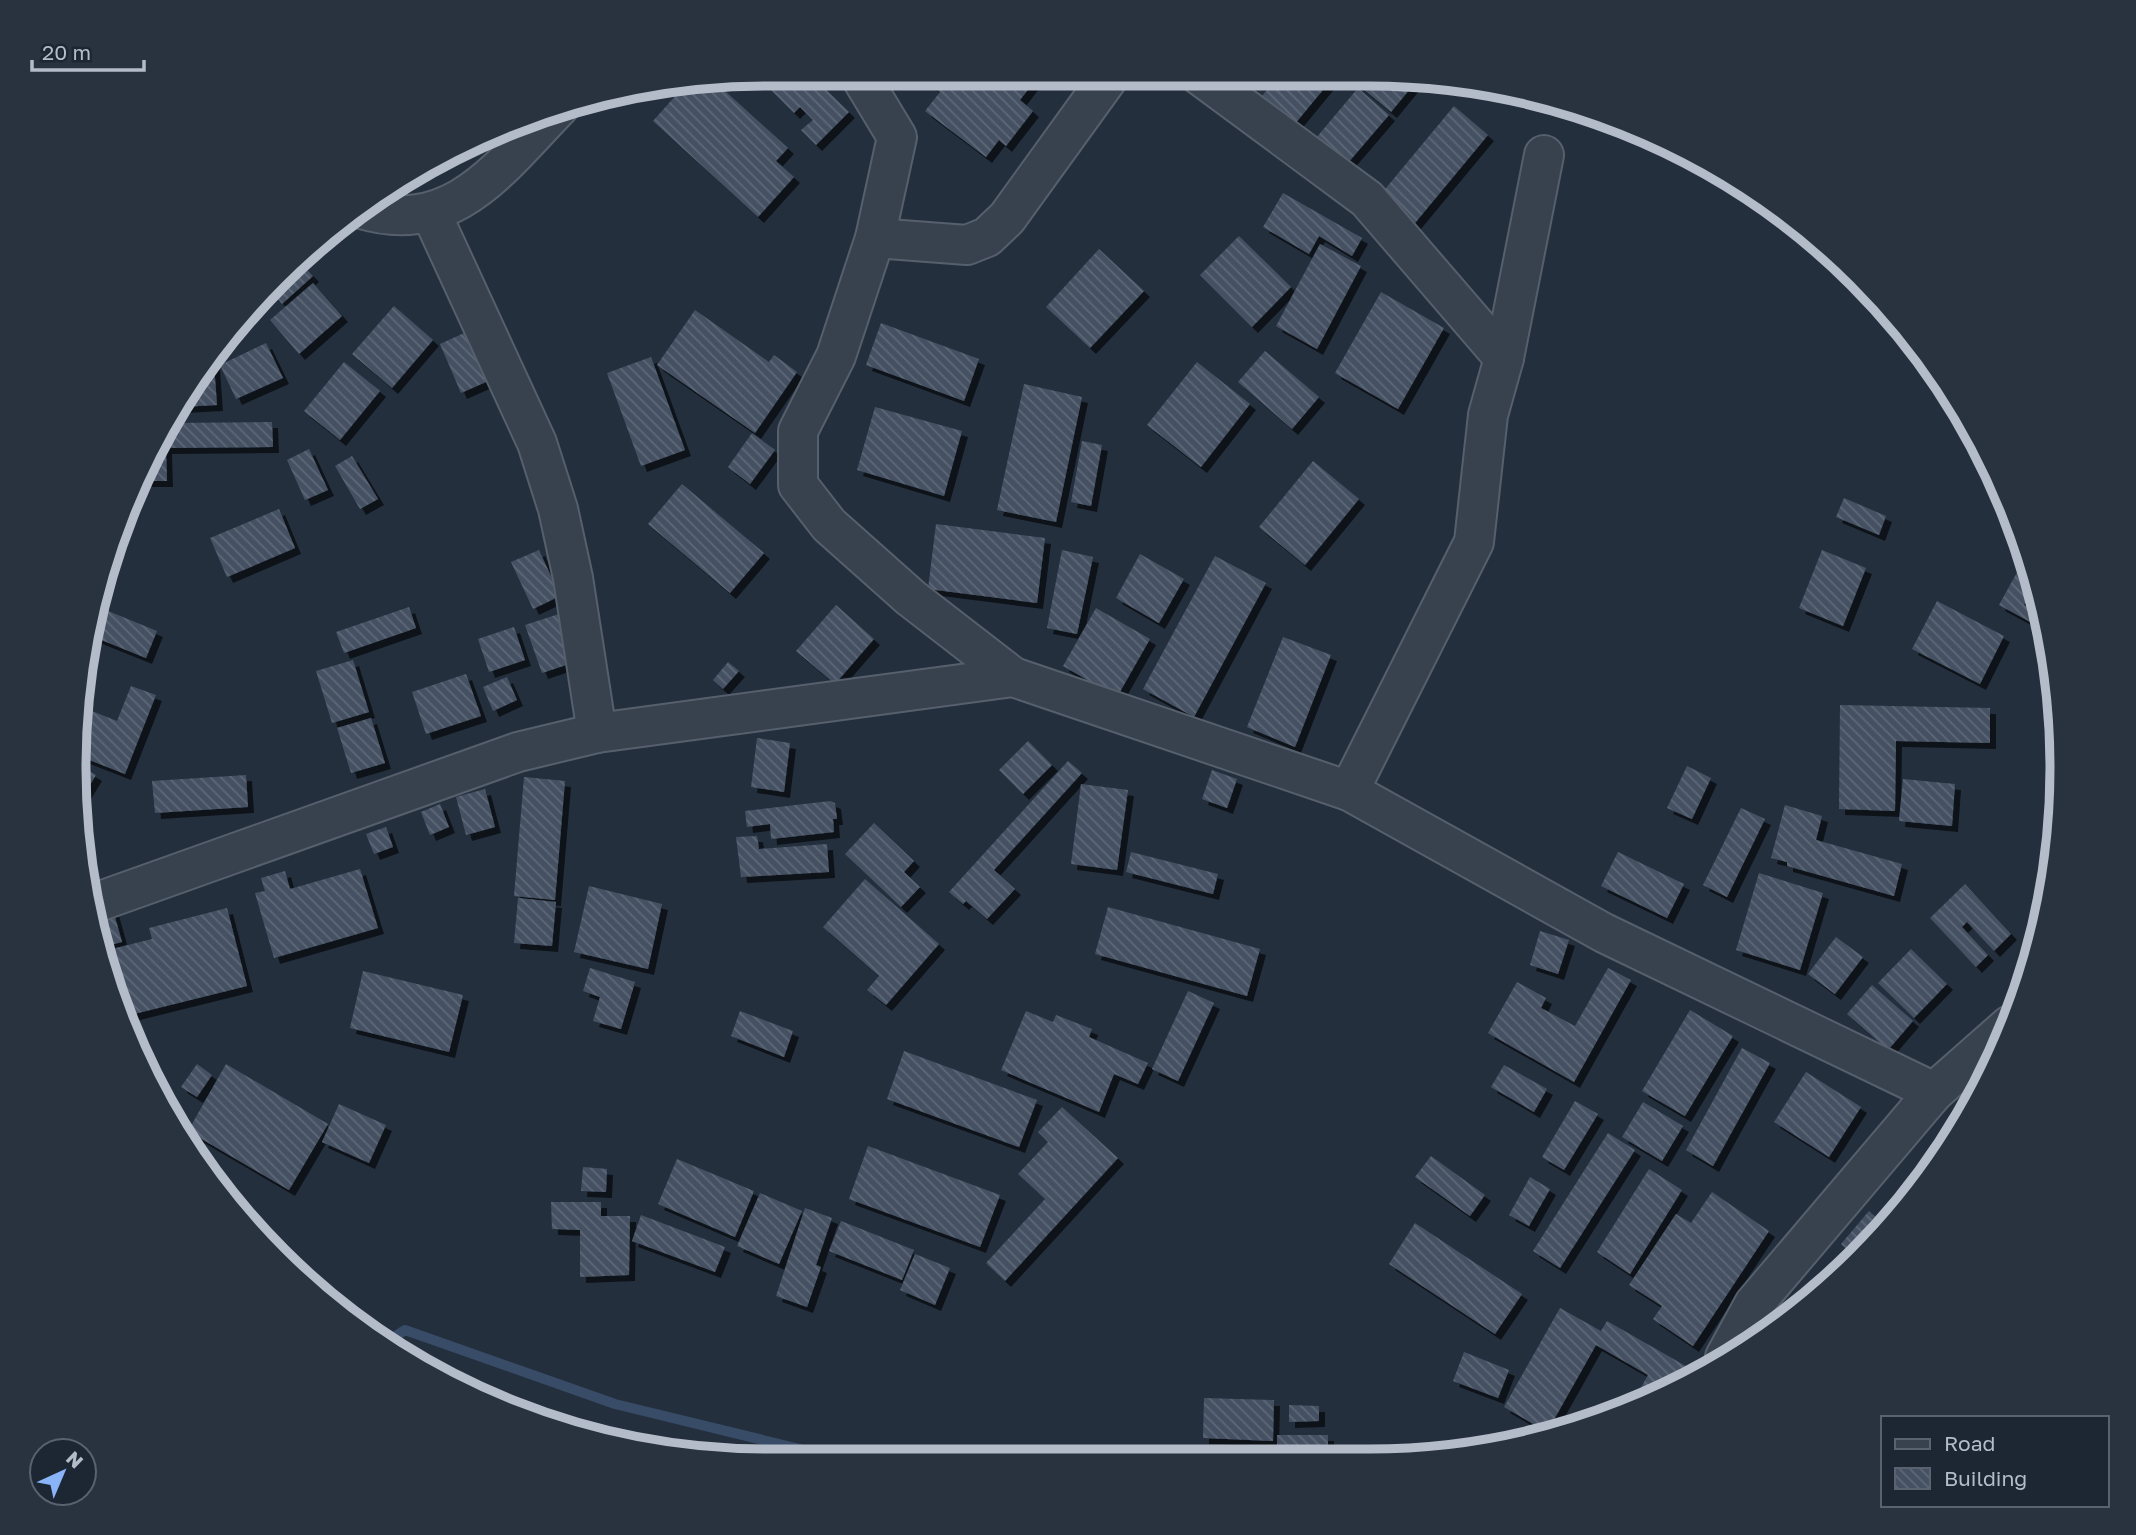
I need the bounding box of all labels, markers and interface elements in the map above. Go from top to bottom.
scale bar [32,28,144,72]
text: 20 m [42,39,91,65]
legend [1881,1416,2108,1507]
text: Road [1944,1430,1995,1456]
north arrow [28,1437,98,1507]
text: N [62,1446,88,1473]
text: Building [1944,1465,2027,1491]

